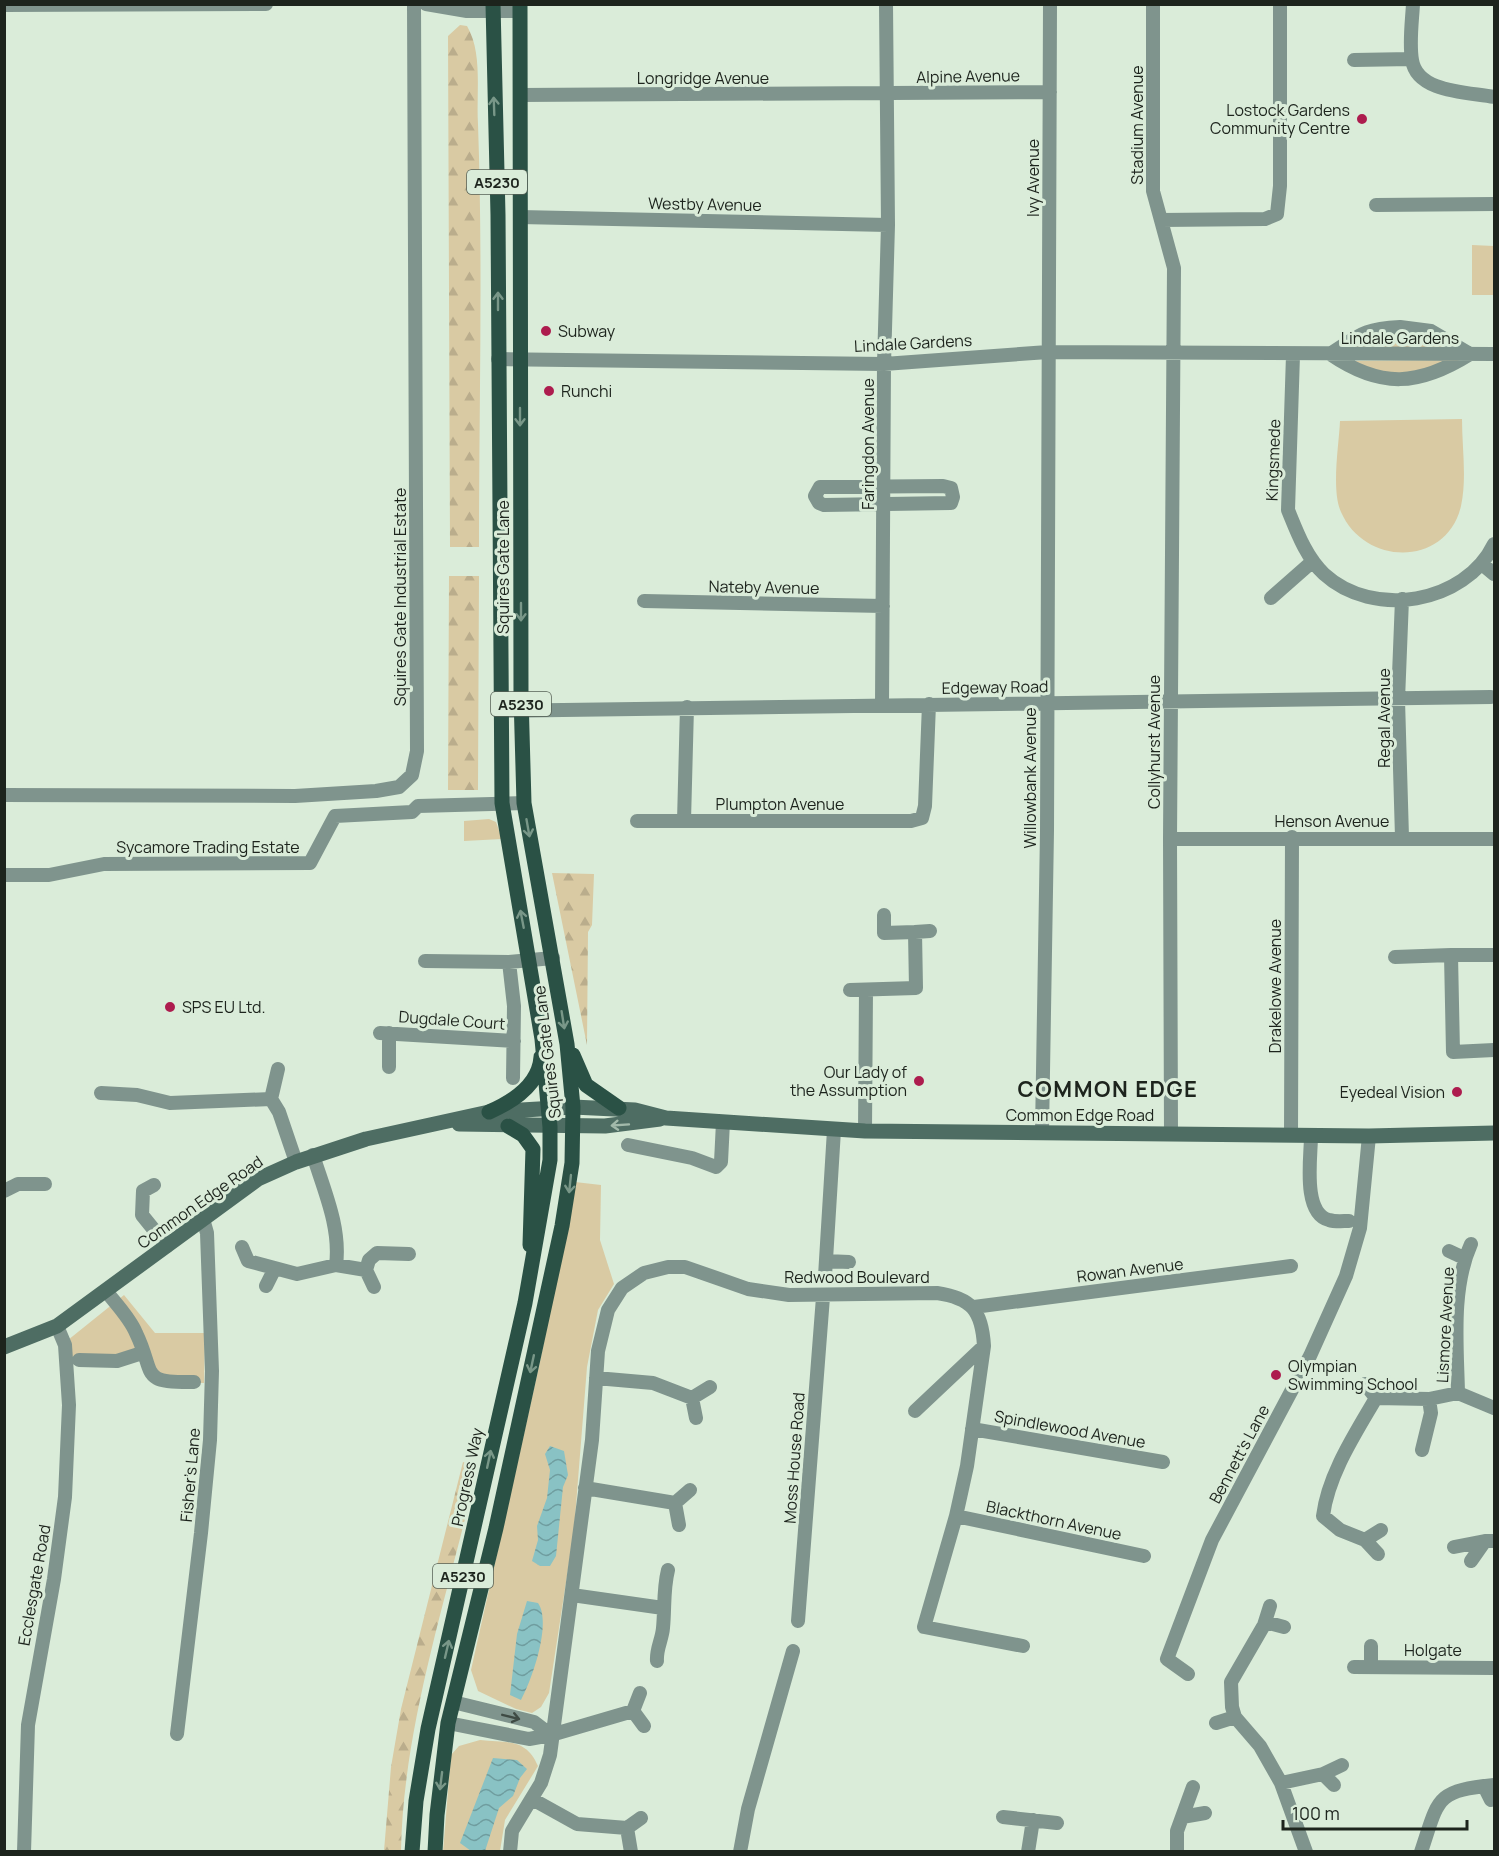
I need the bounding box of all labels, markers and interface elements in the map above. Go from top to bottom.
street label: Alpine Avenue [916,64,1020,88]
street label: Stadium Avenue [1126,65,1148,185]
street label: Longridge Avenue [637,67,769,89]
one-way arrow [488,96,500,116]
place label: Lostock Gardens Community Centre [1210,99,1350,139]
marker: Lostock Gardens Community Centre [1355,112,1369,126]
street label: Ivy Avenue [1022,139,1044,217]
road number: A5230 [467,170,527,194]
street label: Westby Avenue [648,192,762,216]
one-way arrow [492,291,504,311]
place label: Subway [558,320,616,342]
marker: Subway [539,324,553,338]
street label: Lindale Gardens [1341,327,1459,349]
street label: Lindale Gardens [853,329,973,357]
street label: Faringdon Avenue [857,378,879,510]
place label: Runchi [561,380,612,402]
marker: Runchi [542,384,556,398]
one-way arrow [514,407,526,427]
street label: Kingsmede [1261,418,1285,502]
street label: Squires Gate Industrial Estate [389,488,411,706]
street label: Squires Gate Lane [492,500,514,634]
street label: Nateby Avenue [708,575,820,599]
one-way arrow [515,602,527,622]
street label: Regal Avenue [1373,668,1395,768]
street label: Edgeway Road [941,675,1049,699]
street label: Collyhurst Avenue [1143,675,1165,809]
road number: A5230 [491,692,551,716]
street label: Willowbank Avenue [1019,707,1041,849]
street label: Plumpton Avenue [716,793,844,815]
street label: Henson Avenue [1275,810,1389,832]
one-way arrow [523,818,534,837]
street label: Sycamore Trading Estate [116,836,300,858]
one-way arrow [516,910,527,929]
street label: Drakelowe Avenue [1264,919,1286,1053]
street label: Squires Gate Lane [528,984,566,1120]
place label: SPS EU Ltd. [182,996,266,1018]
marker: SPS EU Ltd. [163,1000,177,1014]
street label: Dugdale Court [398,1005,506,1035]
one-way arrow [558,1009,569,1029]
place label: Our Lady of the Assumption [790,1061,907,1101]
marker: Our Lady of the Assumption [912,1074,926,1088]
district label: COMMON EDGE [1018,1074,1198,1104]
place label: Eyedeal Vision [1340,1081,1445,1103]
marker: Eyedeal Vision [1450,1085,1464,1099]
street label: Common Edge Road [1006,1104,1154,1126]
one-way arrow [611,1119,631,1130]
street label: Common Edge Road [133,1150,267,1254]
one-way arrow [564,1173,575,1193]
street label: Rowan Avenue [1075,1253,1185,1287]
street label: Redwood Boulevard [784,1266,930,1288]
street label: Lismore Avenue [1431,1266,1459,1384]
one-way arrow [526,1353,537,1373]
place label: Olympian Swimming School [1288,1355,1418,1395]
marker: Olympian Swimming School [1269,1368,1283,1382]
street label: Moss House Road [778,1392,810,1524]
street label: Bennett's Lane [1204,1401,1274,1507]
street label: Spindlewood Avenue [993,1405,1147,1453]
street label: Progress Way [446,1425,488,1528]
street label: Fisher's Lane [175,1427,205,1523]
one-way arrow [484,1450,496,1469]
street label: Blackthorn Avenue [984,1495,1124,1545]
street label: Ecclesgate Road [13,1523,55,1647]
road number: A5230 [433,1564,493,1588]
street label: Holgate [1404,1639,1462,1661]
one-way arrow [441,1640,453,1659]
one-way arrow [501,1711,520,1723]
one-way arrow [435,1771,446,1791]
scale bar [1283,1793,1468,1831]
text: 100 m [1292,1801,1340,1825]

